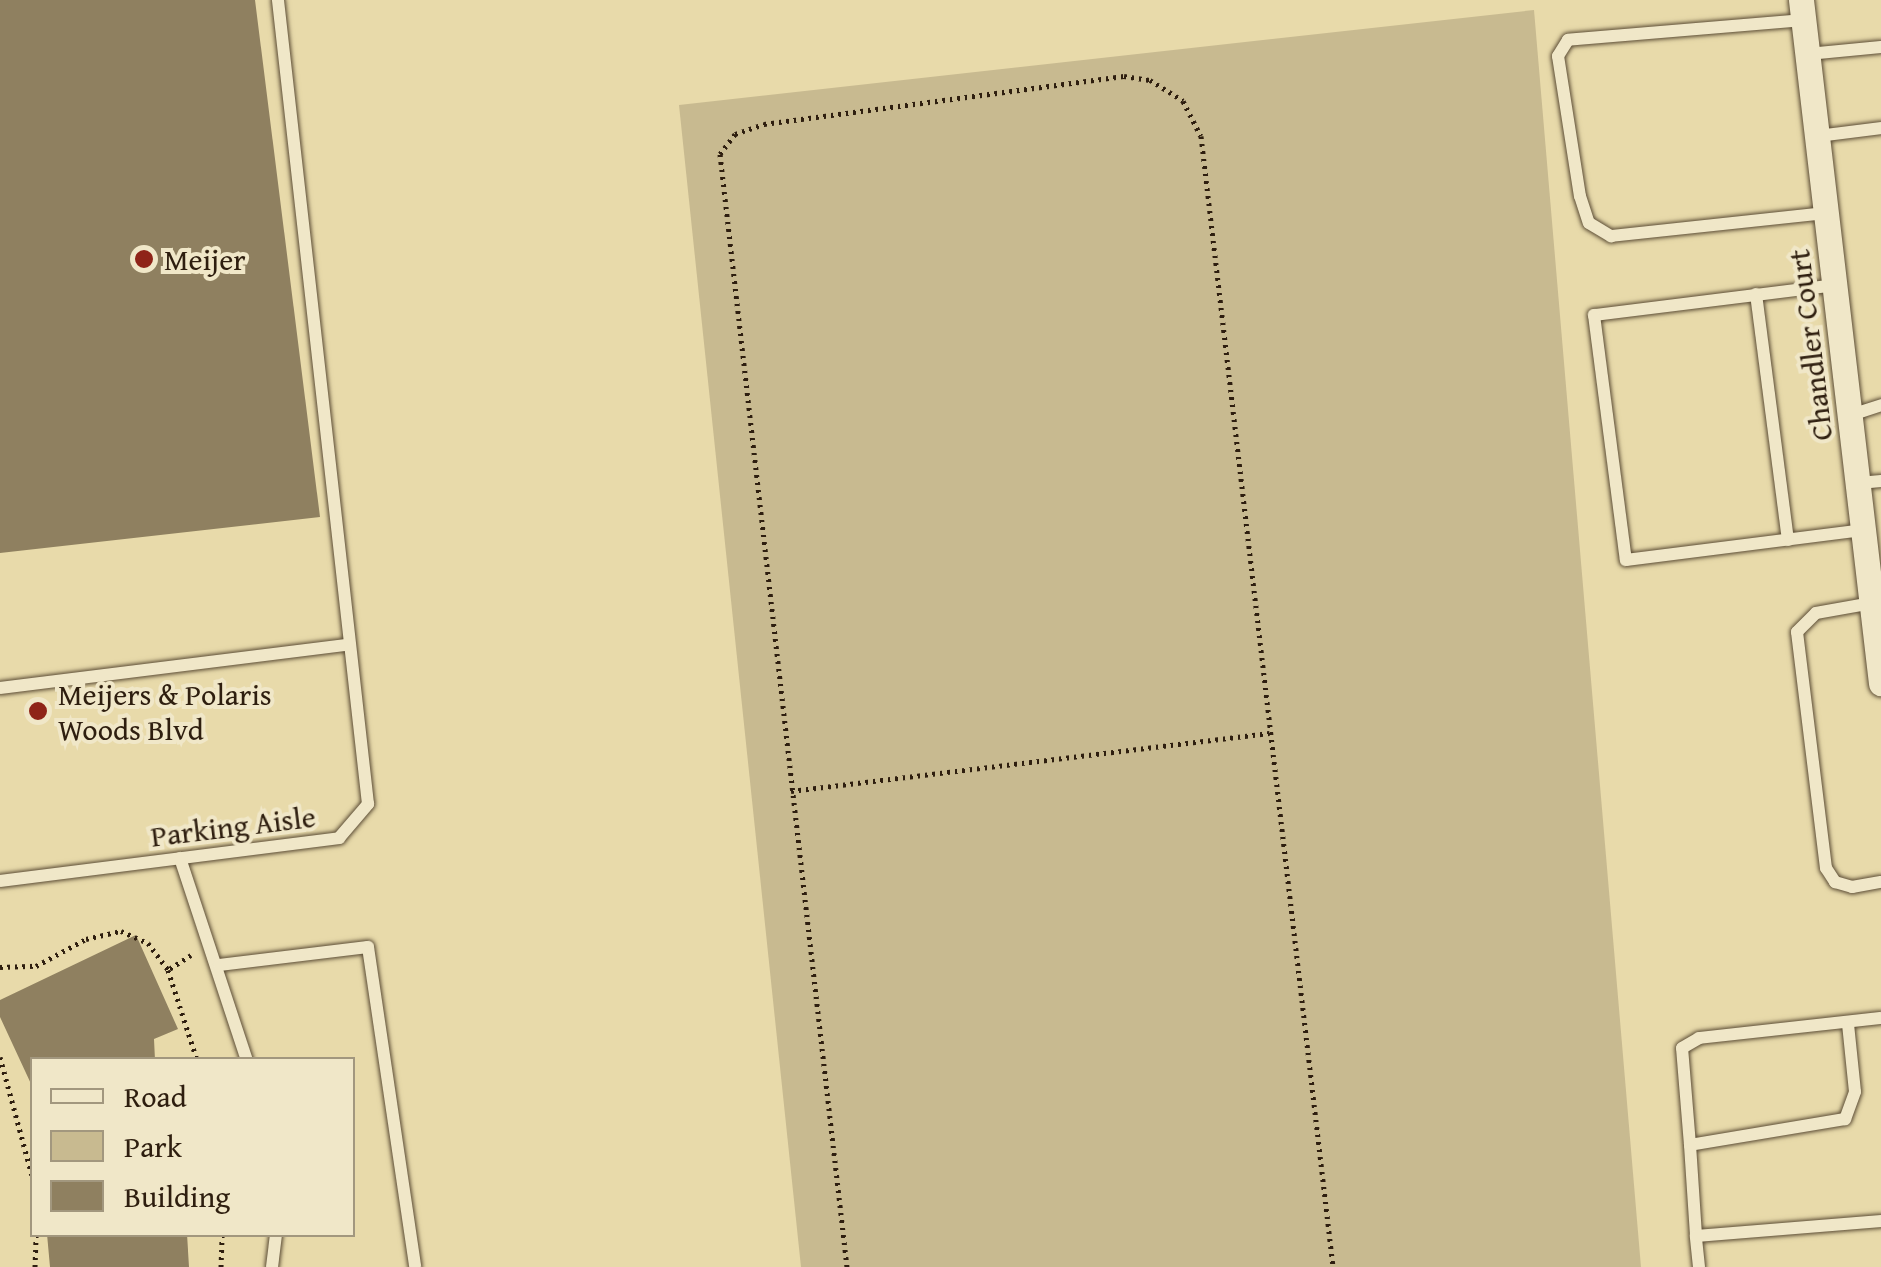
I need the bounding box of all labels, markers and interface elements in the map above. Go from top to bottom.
place label: Meijer [164,241,246,277]
street label: Chandler Court [1780,247,1840,443]
marker: Meijer [133,248,155,270]
place label: Meijers & Polaris Woods Blvd [58,676,272,746]
marker: Meijers & Polaris Woods Blvd [27,700,49,722]
street label: Parking Aisle [149,798,317,854]
legend [30,1057,355,1237]
text: Road [124,1074,187,1118]
text: Park [124,1124,182,1168]
text: Building [124,1174,230,1218]

